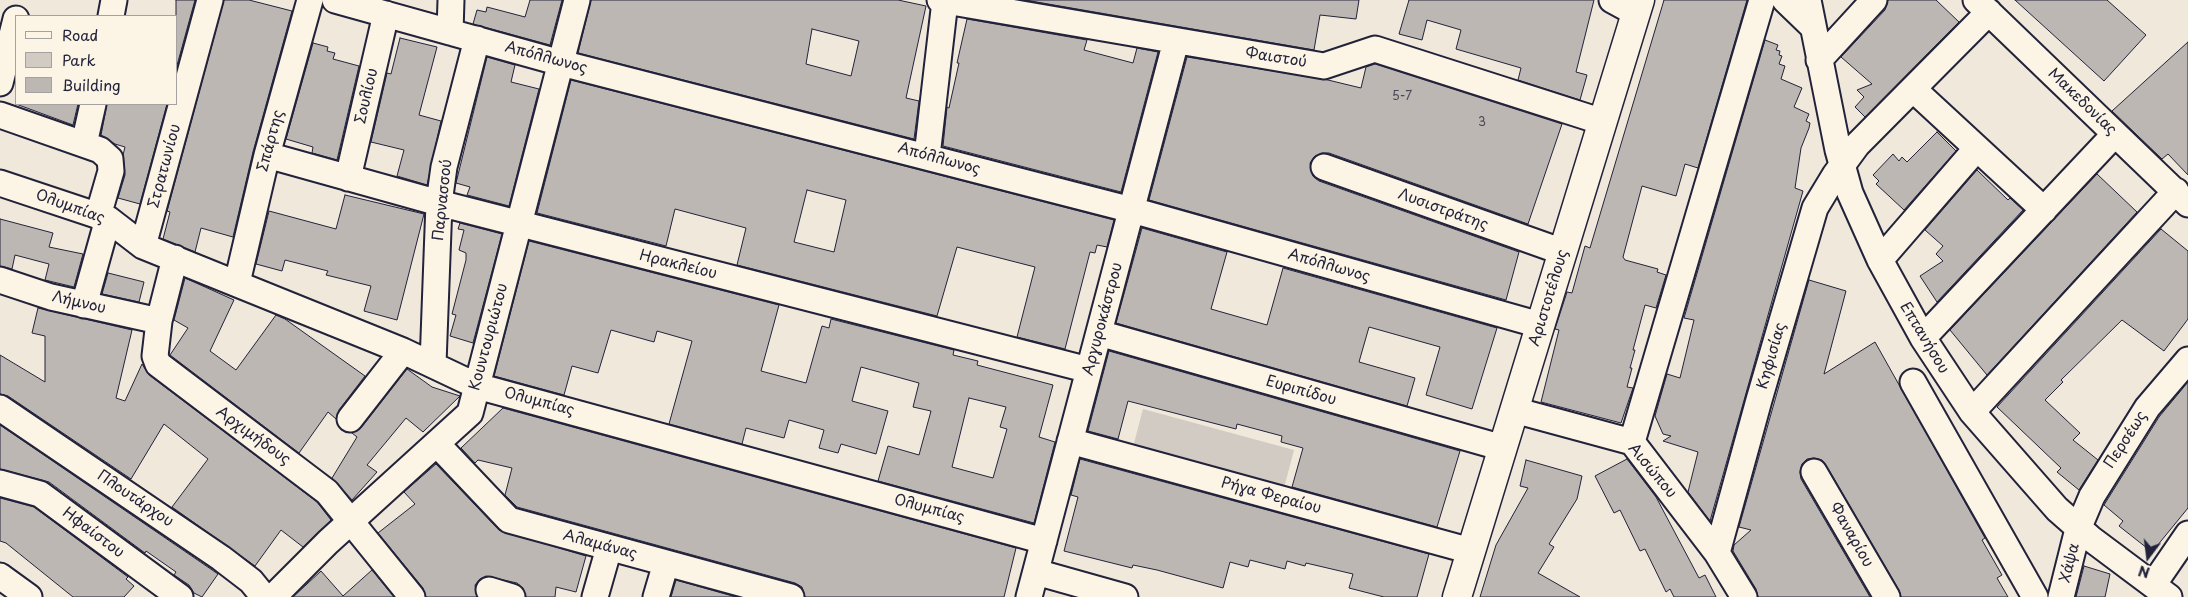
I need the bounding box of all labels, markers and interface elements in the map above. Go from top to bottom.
legend [15,15,178,105]
text: Road [62,23,98,46]
street label: Απόλλωνος [503,38,589,78]
street label: Φαιστού [1244,44,1308,72]
text: Park [62,48,96,71]
street label: Μακεδονίας [2044,65,2120,139]
street label: Σουλίου [352,66,382,126]
text: Building [62,73,121,96]
house number: 5-7 [1392,90,1412,104]
street label: Σπάρτης [254,108,288,174]
house number: 3 [1478,116,1486,130]
street label: Στρατωνίου [145,122,185,210]
street label: Απόλλωνος [896,139,982,179]
street label: Παρνασσού [430,158,456,242]
street label: Λυσιστράτης [1396,185,1490,235]
street label: Ολυμπίας [33,186,107,228]
street label: Απόλλωνος [1286,246,1372,286]
street label: Ηρακλείου [637,247,719,283]
street label: Αριστοτέλους [1526,247,1572,349]
street label: Αργυροκάστρου [1079,261,1127,377]
street label: Κουντουριώτου [466,281,512,393]
street label: Λήμνου [50,288,108,318]
street label: Επτανήσου [1896,299,1952,377]
street label: Κηφισίας [1754,321,1790,391]
street label: Ευριπίδου [1264,372,1338,410]
street label: Ολυμπίας [502,384,576,420]
street label: Αρχιμήδους [212,403,294,469]
street label: Περσέως [2101,408,2151,472]
street label: Αισώπου [1624,440,1680,502]
street label: Πλουτάρχου [93,467,177,531]
street label: Ρήγα Φεραίου [1219,474,1323,518]
street label: Ολυμπίας [892,491,966,527]
street label: Φαναρίου [1825,500,1877,570]
street label: Ηφαίστου [59,504,127,562]
street label: Αλαμάνας [561,527,639,563]
north arrow [2123,532,2173,582]
street label: Χάψα [2056,541,2084,585]
text: N [2136,560,2152,584]

